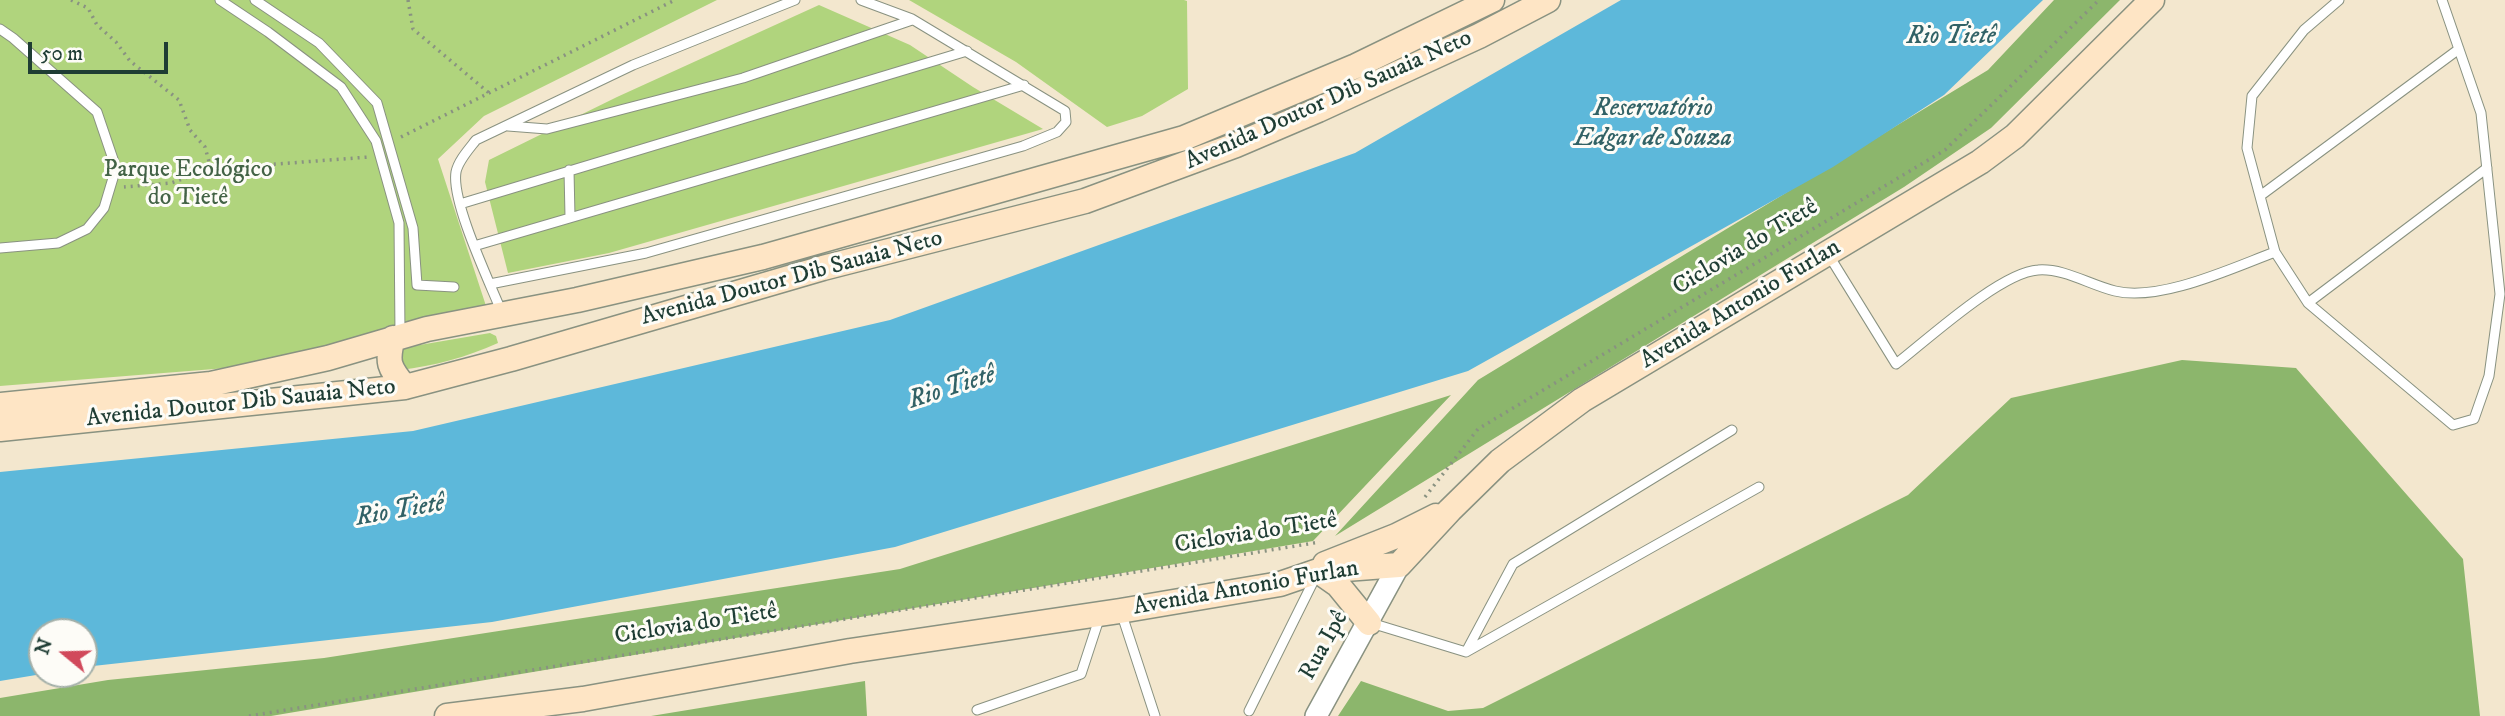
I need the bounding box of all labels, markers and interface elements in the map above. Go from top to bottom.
water label: Rio Tietê [1906,22,1996,54]
street label: Avenida Doutor Dib Sauaia Neto [1181,25,1477,177]
scale bar [32,28,172,72]
text: 50 m [41,41,83,67]
water label: Reservatório Edgar de Souza [1574,94,1732,156]
park label: Parque Ecológico do Tietê [103,157,273,213]
street label: Ciclovia do Tietê [1668,193,1824,303]
street label: Avenida Doutor Dib Sauaia Neto [638,225,946,333]
street label: Avenida Antonio Furlan [1636,234,1846,376]
water label: Rio Tietê [905,360,999,418]
street label: Avenida Doutor Dib Sauaia Neto [85,373,397,435]
water label: Rio Tietê [353,489,447,535]
street label: Ciclovia do Tietê [1173,507,1339,561]
street label: Avenida Antonio Furlan [1131,555,1361,623]
street label: Ciclovia do Tietê [613,598,779,652]
street label: Rua Ipê [1294,606,1356,686]
north arrow [28,618,98,688]
text: N [31,636,58,658]

